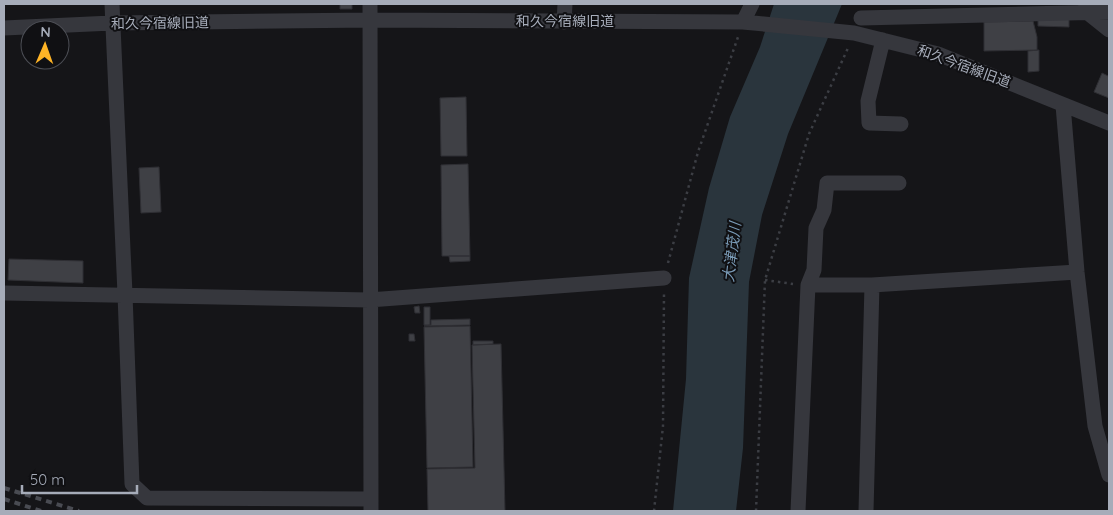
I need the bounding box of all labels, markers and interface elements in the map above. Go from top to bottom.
street label: 和久今宿線旧道 [516,12,614,30]
street label: 和久今宿線旧道 [111,13,209,33]
north arrow [20,20,70,70]
text: N [40,23,51,41]
street label: 和久今宿線旧道 [915,41,1013,91]
water label: 大津茂川 [718,219,745,283]
scale bar [22,462,138,494]
text: 50 m [30,470,65,489]

